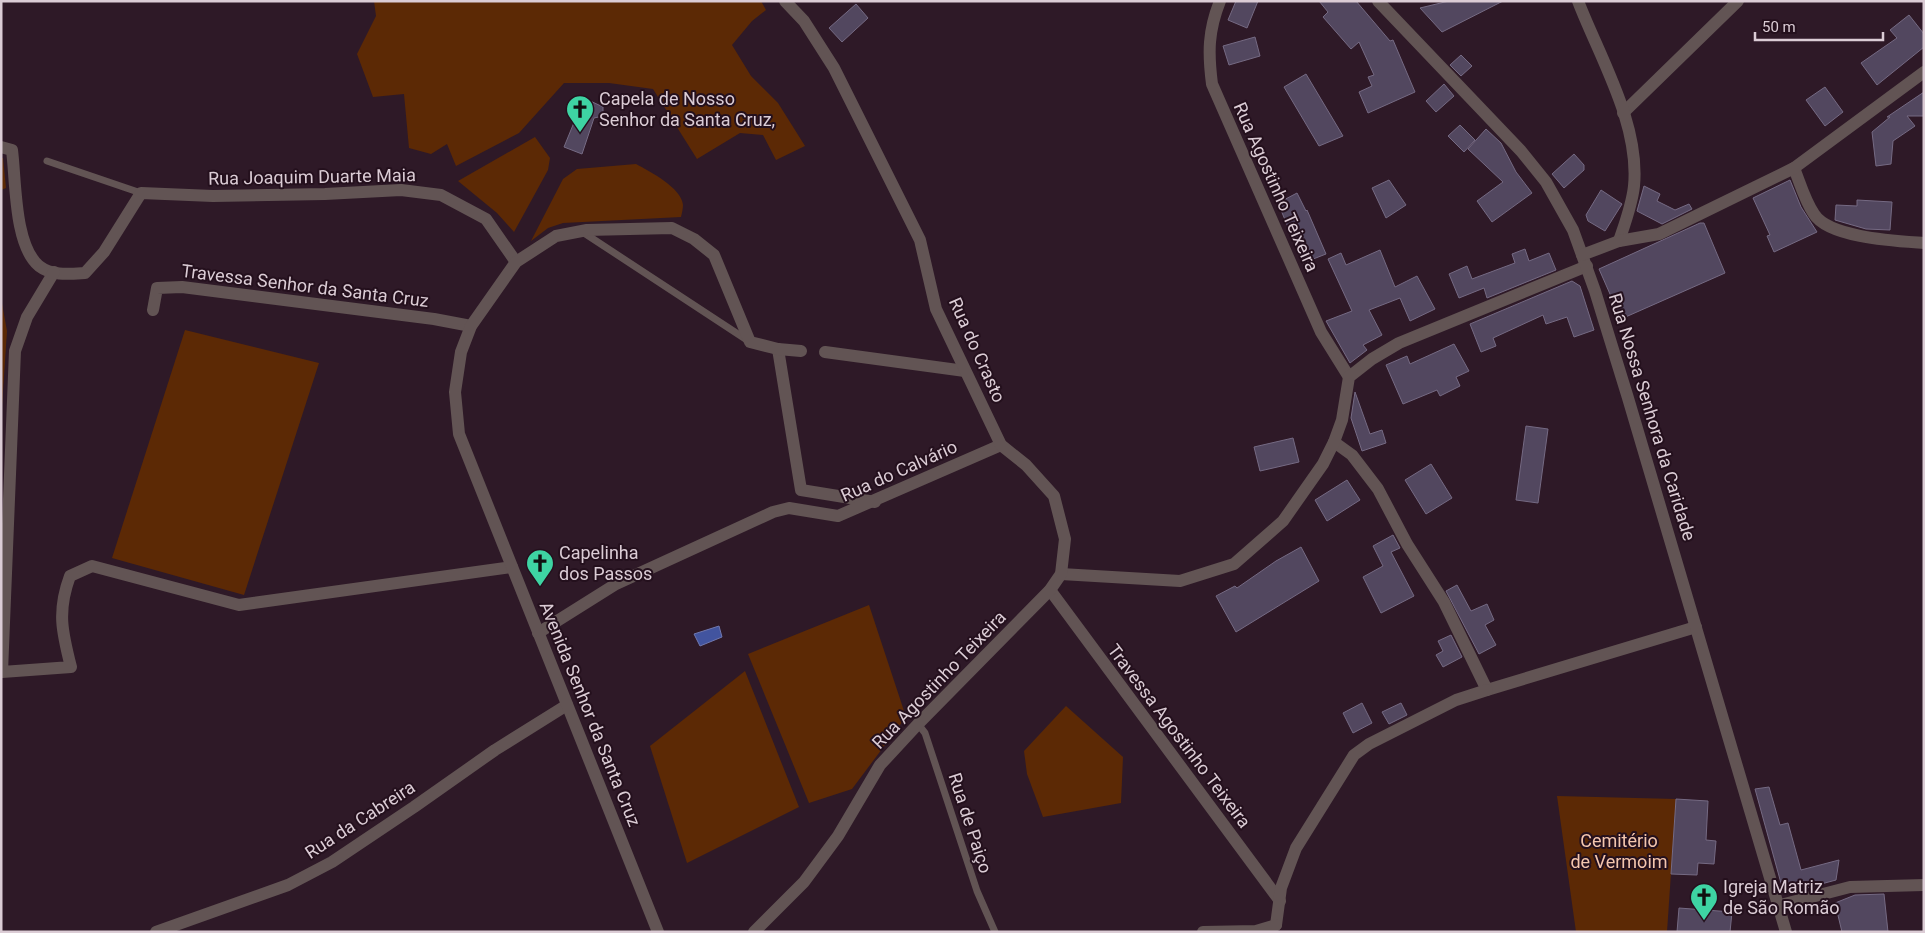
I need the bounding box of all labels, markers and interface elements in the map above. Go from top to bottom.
scale bar [1755,10,1882,42]
text: 50 m [1762,18,1796,36]
place label: Capela de Nosso Senhor da Santa Cruz, [599,88,775,130]
church icon: Capela de Nosso Senhor da Santa Cruz, [565,94,595,133]
street label: Rua Agostinho Teixeira [1230,99,1323,275]
street label: Rua Joaquim Duarte Maia [208,164,416,189]
street label: Travessa Senhor da Santa Cruz [180,260,430,311]
street label: Rua Nossa Senhora da Caridade [1605,291,1700,543]
street label: Rua do Crasto [945,294,1010,406]
street label: Rua do Calvário [837,435,960,506]
place label: Capelinha dos Passos [559,542,652,584]
church icon: Capelinha dos Passos [525,548,555,587]
street label: Avenida Senhor da Santa Cruz [536,598,645,829]
street label: Rua Agostinho Teixeira [867,606,1010,753]
street label: Travessa Agostinho Teixeira [1103,640,1255,832]
street label: Rua de Paiço [944,770,997,876]
street label: Rua da Cabreira [301,776,419,863]
park label: Cemitério de Vermoim [1570,830,1668,872]
place label: Igreja Matriz de São Romão [1723,876,1840,918]
church icon: Igreja Matriz de São Romão [1689,882,1719,921]

